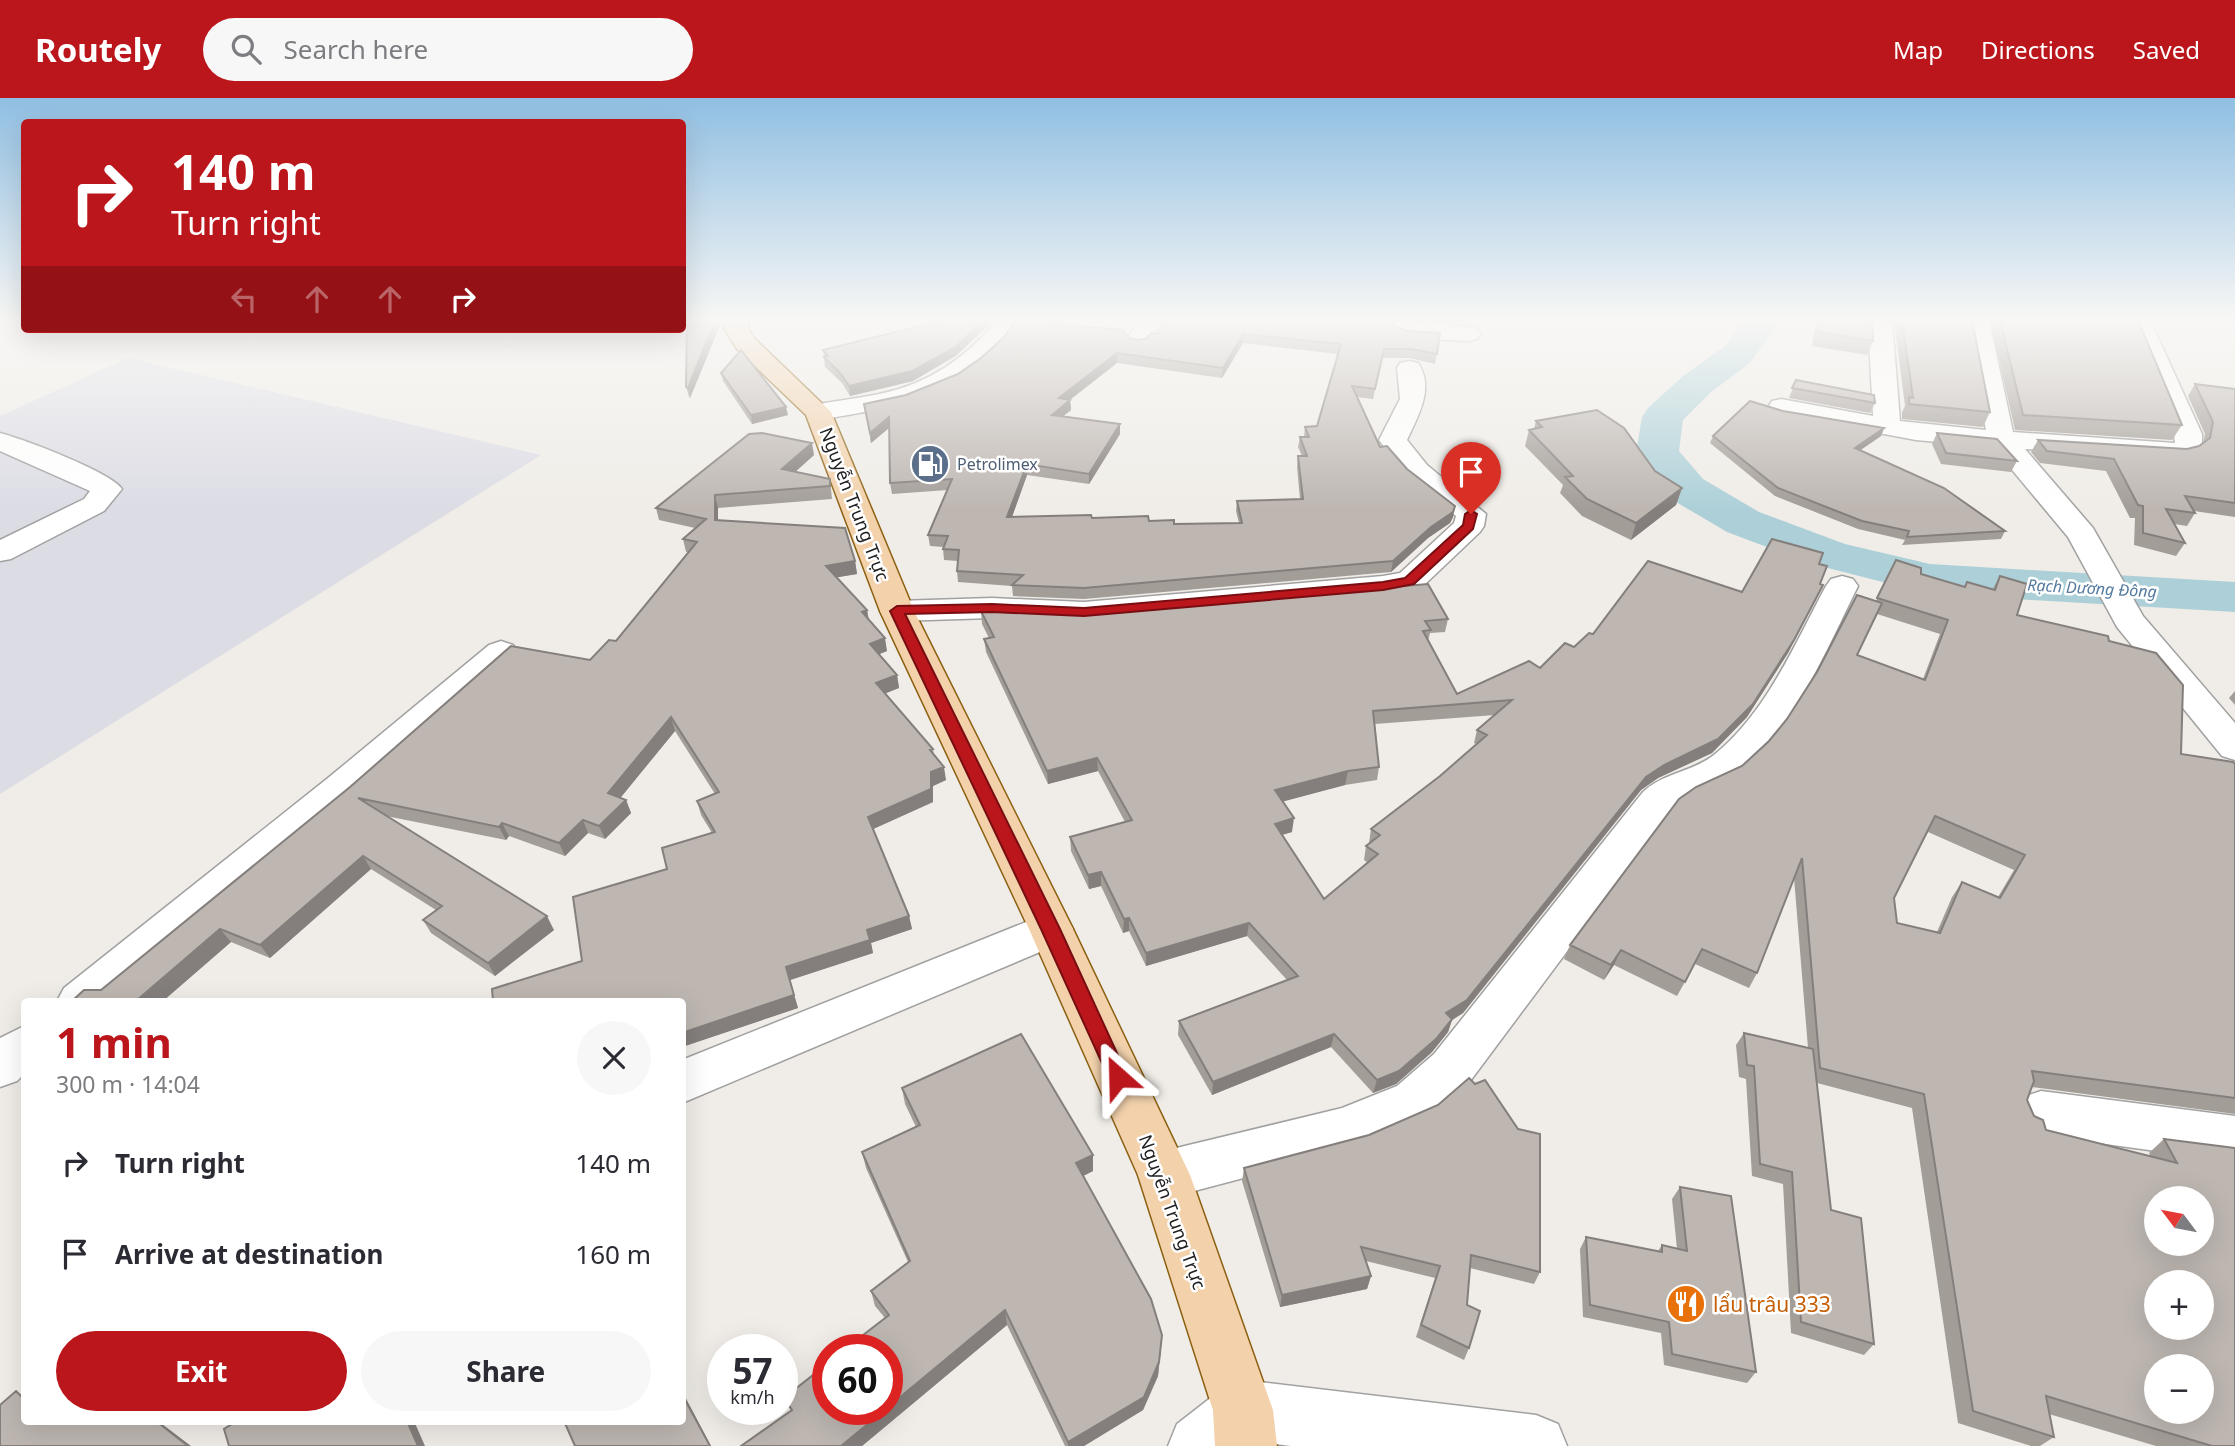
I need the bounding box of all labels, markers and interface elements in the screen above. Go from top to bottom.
search box [203,18,693,81]
text: Routely [35,27,161,72]
icon: search [227,30,265,68]
text: Search here [283,31,428,67]
text: Map [1893,33,1943,66]
text: Directions [1981,33,2095,66]
text: Saved [2133,33,2200,66]
text: 140 m [171,138,316,204]
icon: right [56,147,147,238]
text: Turn right [171,201,321,244]
icon: left [225,280,263,318]
icon: ahead [298,280,336,318]
icon: ahead [371,280,409,318]
icon: right [444,280,482,318]
street label: Nguyễn Trung Trực [815,424,896,585]
pin [1441,442,1501,514]
fuel station icon: Petrolimex [909,443,951,485]
place label: Petrolimex [957,453,1038,475]
icon: arrive [1452,453,1490,491]
water label: Rạch Dương Đông [2027,574,2157,602]
text: 1 min [56,1013,172,1070]
button: close [577,1021,651,1095]
position arrow [1081,1040,1155,1114]
text: 300 m · 14:04 [56,1068,200,1100]
street label: Nguyễn Trung Trực [1134,1131,1212,1293]
icon: right [56,1144,94,1182]
text: Turn right [115,1145,245,1181]
text: 140 m [575,1145,651,1181]
north arrow [2144,1186,2214,1256]
map controls [2144,1186,2214,1424]
icon: arrive [56,1235,94,1273]
text: Arrive at destination [115,1236,384,1272]
text: 160 m [575,1236,651,1272]
button: + [2144,1270,2214,1340]
restaurant icon: lẩu trâu 333 [1665,1283,1707,1325]
place label: lẩu trâu 333 [1713,1290,1831,1318]
button: Exit [56,1331,347,1411]
button: Share [361,1331,651,1411]
speed limit sign: 60 [812,1334,903,1425]
text: 57 [732,1347,773,1394]
button: − [2144,1354,2214,1424]
text: km/h [730,1385,775,1409]

